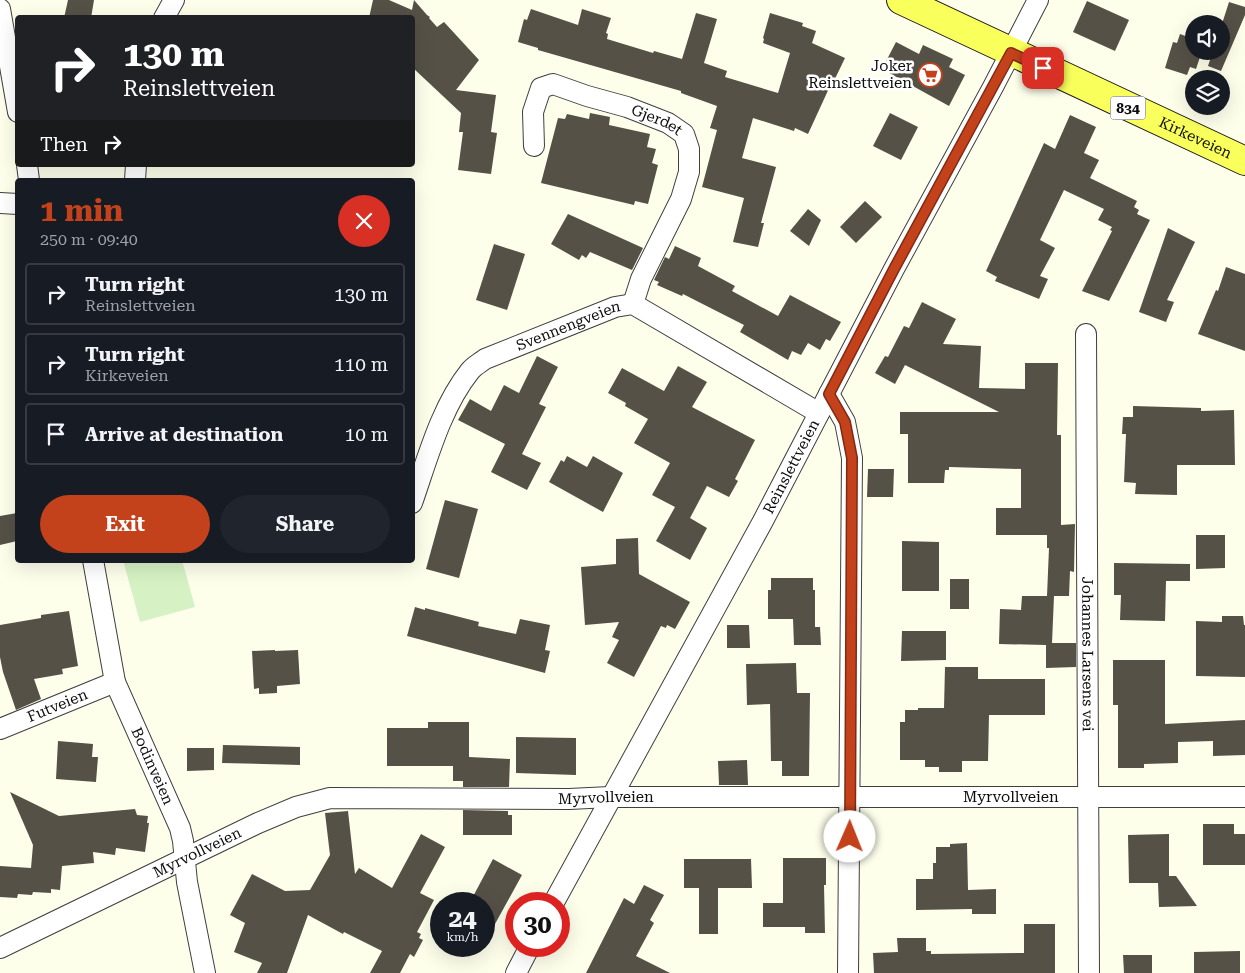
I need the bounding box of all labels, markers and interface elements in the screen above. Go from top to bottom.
map controls [1185,15,1230,115]
button: sound [1185,15,1230,60]
text: 130 m [123,34,224,75]
icon: right [40,35,105,100]
pin [1022,47,1064,89]
icon: arrive [1029,54,1057,82]
place label: Joker Reinslettveien [808,57,912,92]
supermarket icon: Joker Reinslettveien [917,62,943,88]
button: layers [1185,70,1230,115]
text: Reinslettveien [123,76,275,101]
road number: 834 [1110,96,1146,120]
street label: Gjerdet [629,101,686,139]
street label: Kirkeveien [1156,113,1235,163]
icon: right [98,130,126,158]
text: Then [40,133,88,156]
text: 1 min [40,193,123,228]
button: close [338,195,390,247]
text: 250 m · 09:40 [40,230,138,249]
text: Turn right [85,273,185,296]
icon: right [42,280,70,308]
text: 130 m [334,283,388,306]
text: Reinslettveien [85,296,196,315]
street label: Svennengveien [513,297,622,355]
text: Turn right [85,343,185,366]
icon: right [42,350,70,378]
text: 110 m [334,353,388,376]
text: Kirkeveien [85,366,169,385]
street label: Reinslettveien [759,416,823,517]
icon: arrive [42,420,70,448]
text: Arrive at destination [85,423,283,446]
text: 10 m [345,423,388,446]
button: Exit [40,495,210,553]
button: Share [220,495,390,553]
street label: Johannes Larsens vei [1078,576,1097,732]
street label: Futveien [25,685,90,726]
street label: Bodinveien [127,725,178,808]
street label: Myrvollveien [558,788,654,808]
street label: Myrvollveien [963,788,1059,806]
position arrow [823,810,875,862]
street label: Myrvollveien [150,823,244,882]
speed limit sign: 30 [505,892,570,957]
text: 24 [448,904,477,933]
text: km/h [446,930,479,944]

